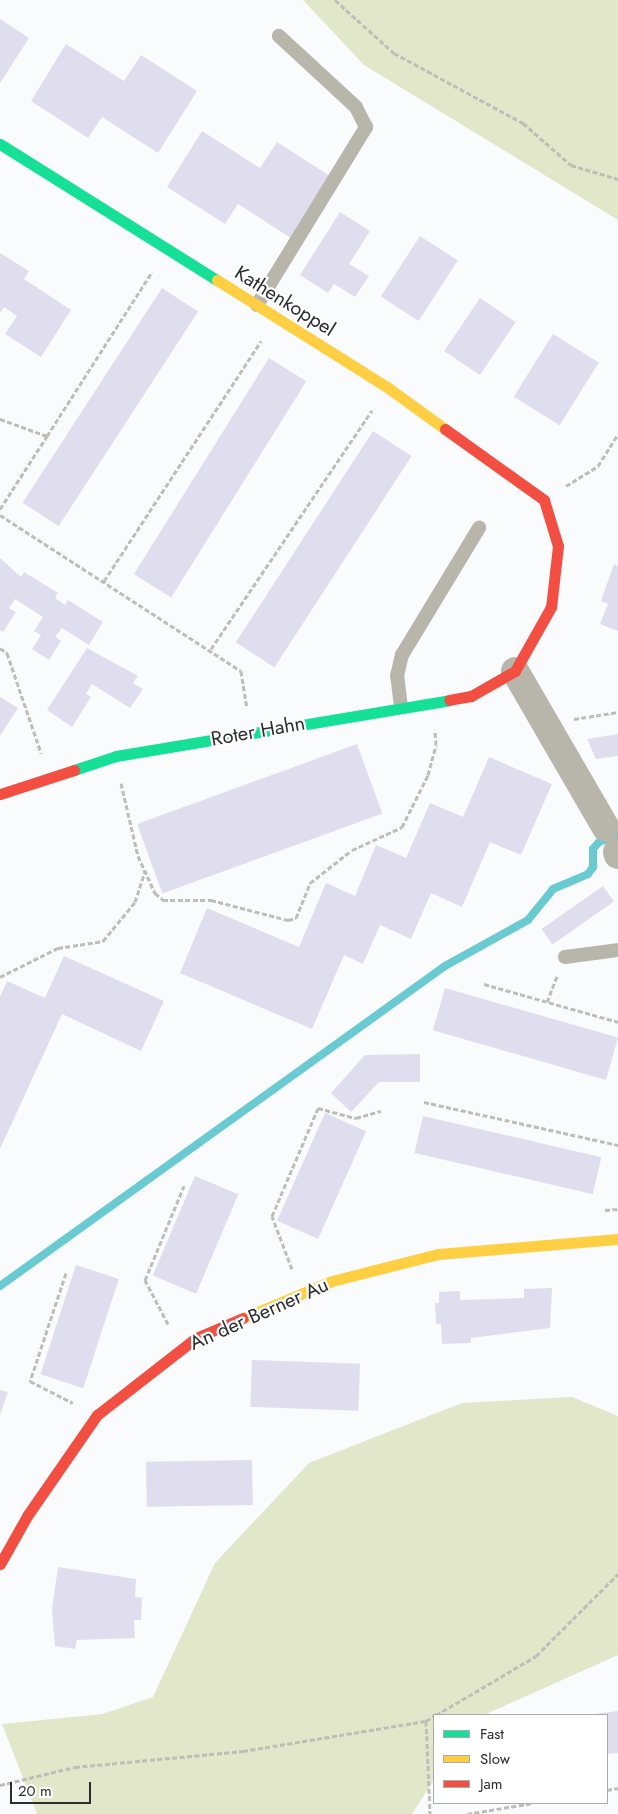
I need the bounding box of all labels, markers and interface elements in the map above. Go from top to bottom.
street label: Kathenkoppel [230,261,340,341]
street label: Roter Hahn [209,711,307,751]
street label: An der Berner Au [186,1273,332,1355]
legend [433,1714,608,1804]
text: Fast [480,1723,504,1745]
text: Slow [480,1748,510,1770]
scale bar [12,1772,94,1804]
text: Jam [480,1773,503,1795]
text: 20 m [18,1780,52,1802]

